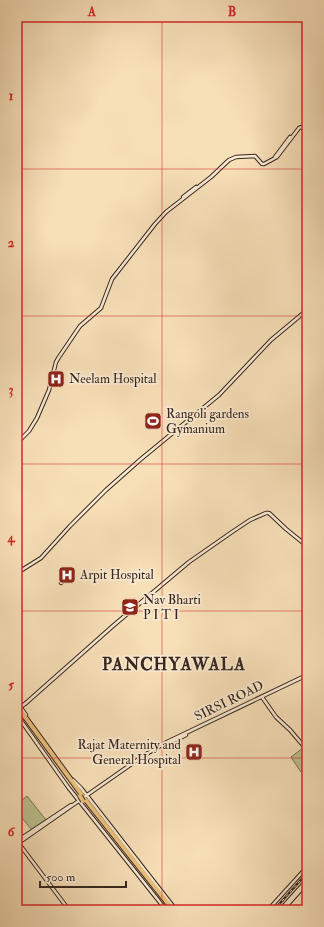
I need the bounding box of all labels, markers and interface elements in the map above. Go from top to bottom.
text: A [87,4,97,20]
text: B [228,4,236,20]
text: 1 [9,88,14,104]
text: 2 [8,235,15,251]
hospital icon: Neelam Hospital [46,369,66,389]
place label: Neelam Hospital [69,371,157,388]
text: 3 [9,382,14,398]
place label: Rangoli gardens Gymanium [166,406,250,438]
sports icon: Rangoli gardens Gymanium [143,411,163,431]
text: 4 [6,530,15,546]
hospital icon: Arpit Hospital [57,565,77,585]
place label: Arpit Hospital [79,567,155,584]
place label: Nav Bharti P I T I [143,592,201,623]
school or university icon: Nav Bharti P I T I [120,597,140,617]
district label: PANCHYAWALA [102,654,246,675]
text: 5 [8,677,14,693]
street label: SIRSI ROAD [192,677,266,725]
place label: Rajat Maternity and General Hospital [78,737,182,769]
hospital icon: Rajat Maternity and General Hospital [184,742,204,762]
text: 6 [8,824,16,840]
scale bar [40,863,126,889]
text: 500 m [46,870,76,885]

